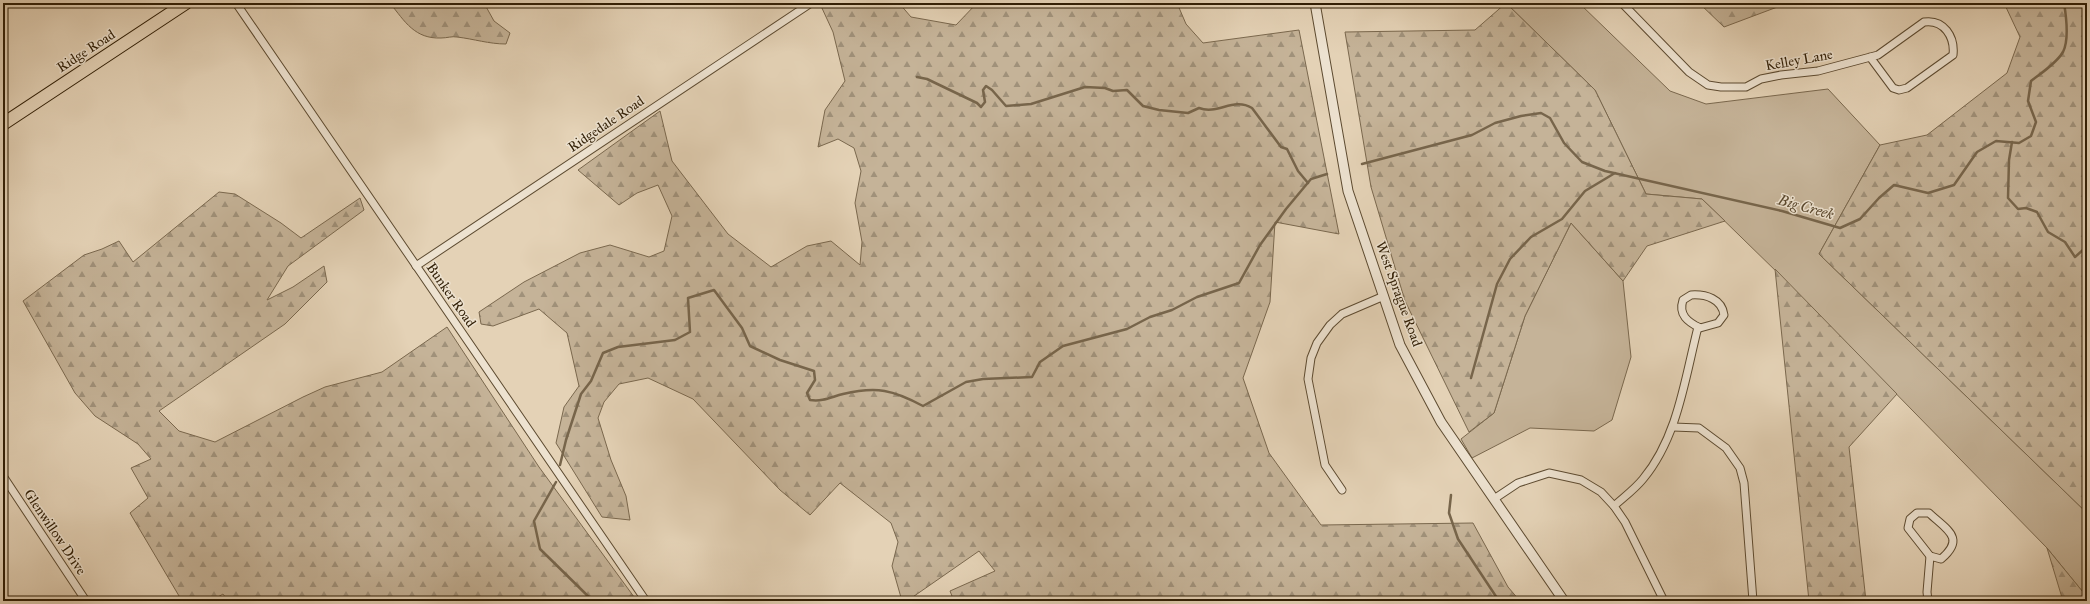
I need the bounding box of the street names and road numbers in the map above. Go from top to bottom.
street label: Ridge Road [54,26,118,76]
street label: Kelley Lane [1764,46,1834,74]
street label: Ridgedale Road [565,92,647,156]
street label: West Sprague Road [1372,239,1426,349]
street label: Bunker Road [423,260,479,330]
street label: Glenwillow Drive [20,486,90,578]

